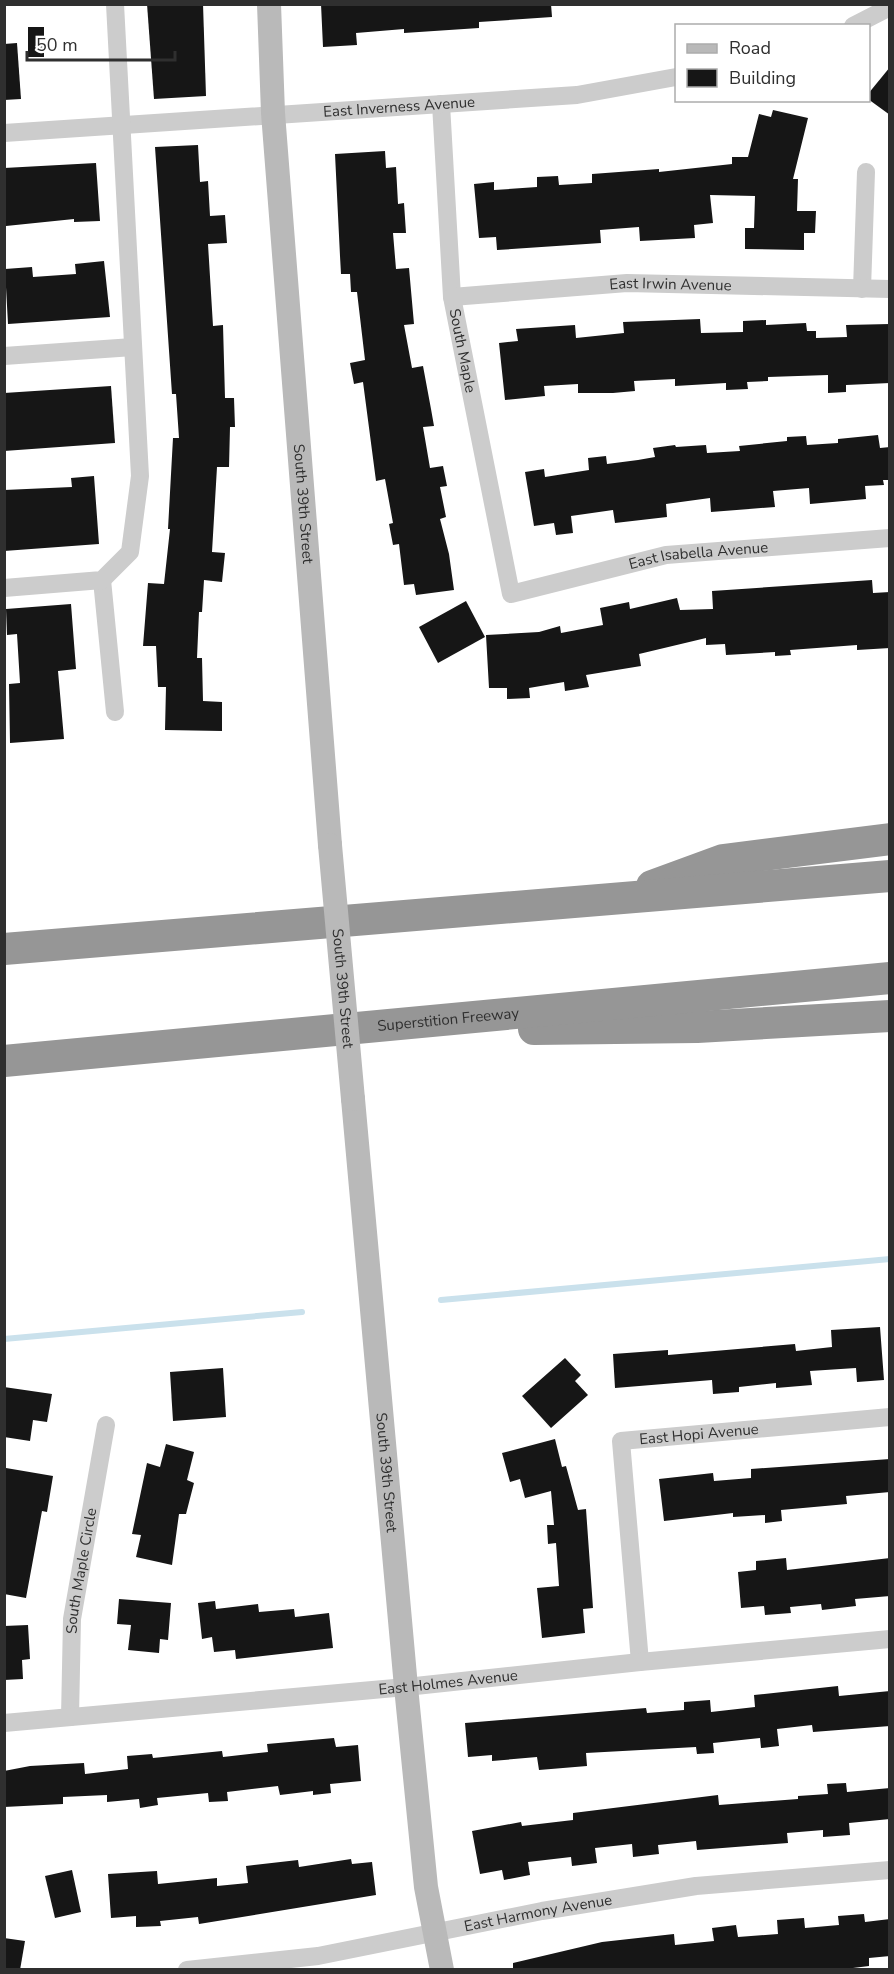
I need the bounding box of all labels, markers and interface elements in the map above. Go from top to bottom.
scale bar [27,24,176,62]
legend [675,24,870,102]
text: 50 m [36,33,78,57]
text: Road [729,36,771,60]
text: Building [729,66,796,90]
street label: East Inverness Avenue [323,92,476,122]
street label: East Irwin Avenue [609,273,732,295]
street label: South Maple [445,307,481,395]
street label: South 39th Street [289,443,318,565]
street label: East Isabella Avenue [627,537,769,574]
street label: South 39th Street [328,928,358,1050]
street label: Superstition Freeway [376,1003,520,1036]
street label: South 39th Street [371,1412,402,1534]
street label: East Hopi Avenue [638,1419,759,1449]
street label: South Maple Circle [62,1506,101,1634]
street label: East Holmes Avenue [378,1665,519,1699]
street label: East Harmony Avenue [462,1890,613,1936]

